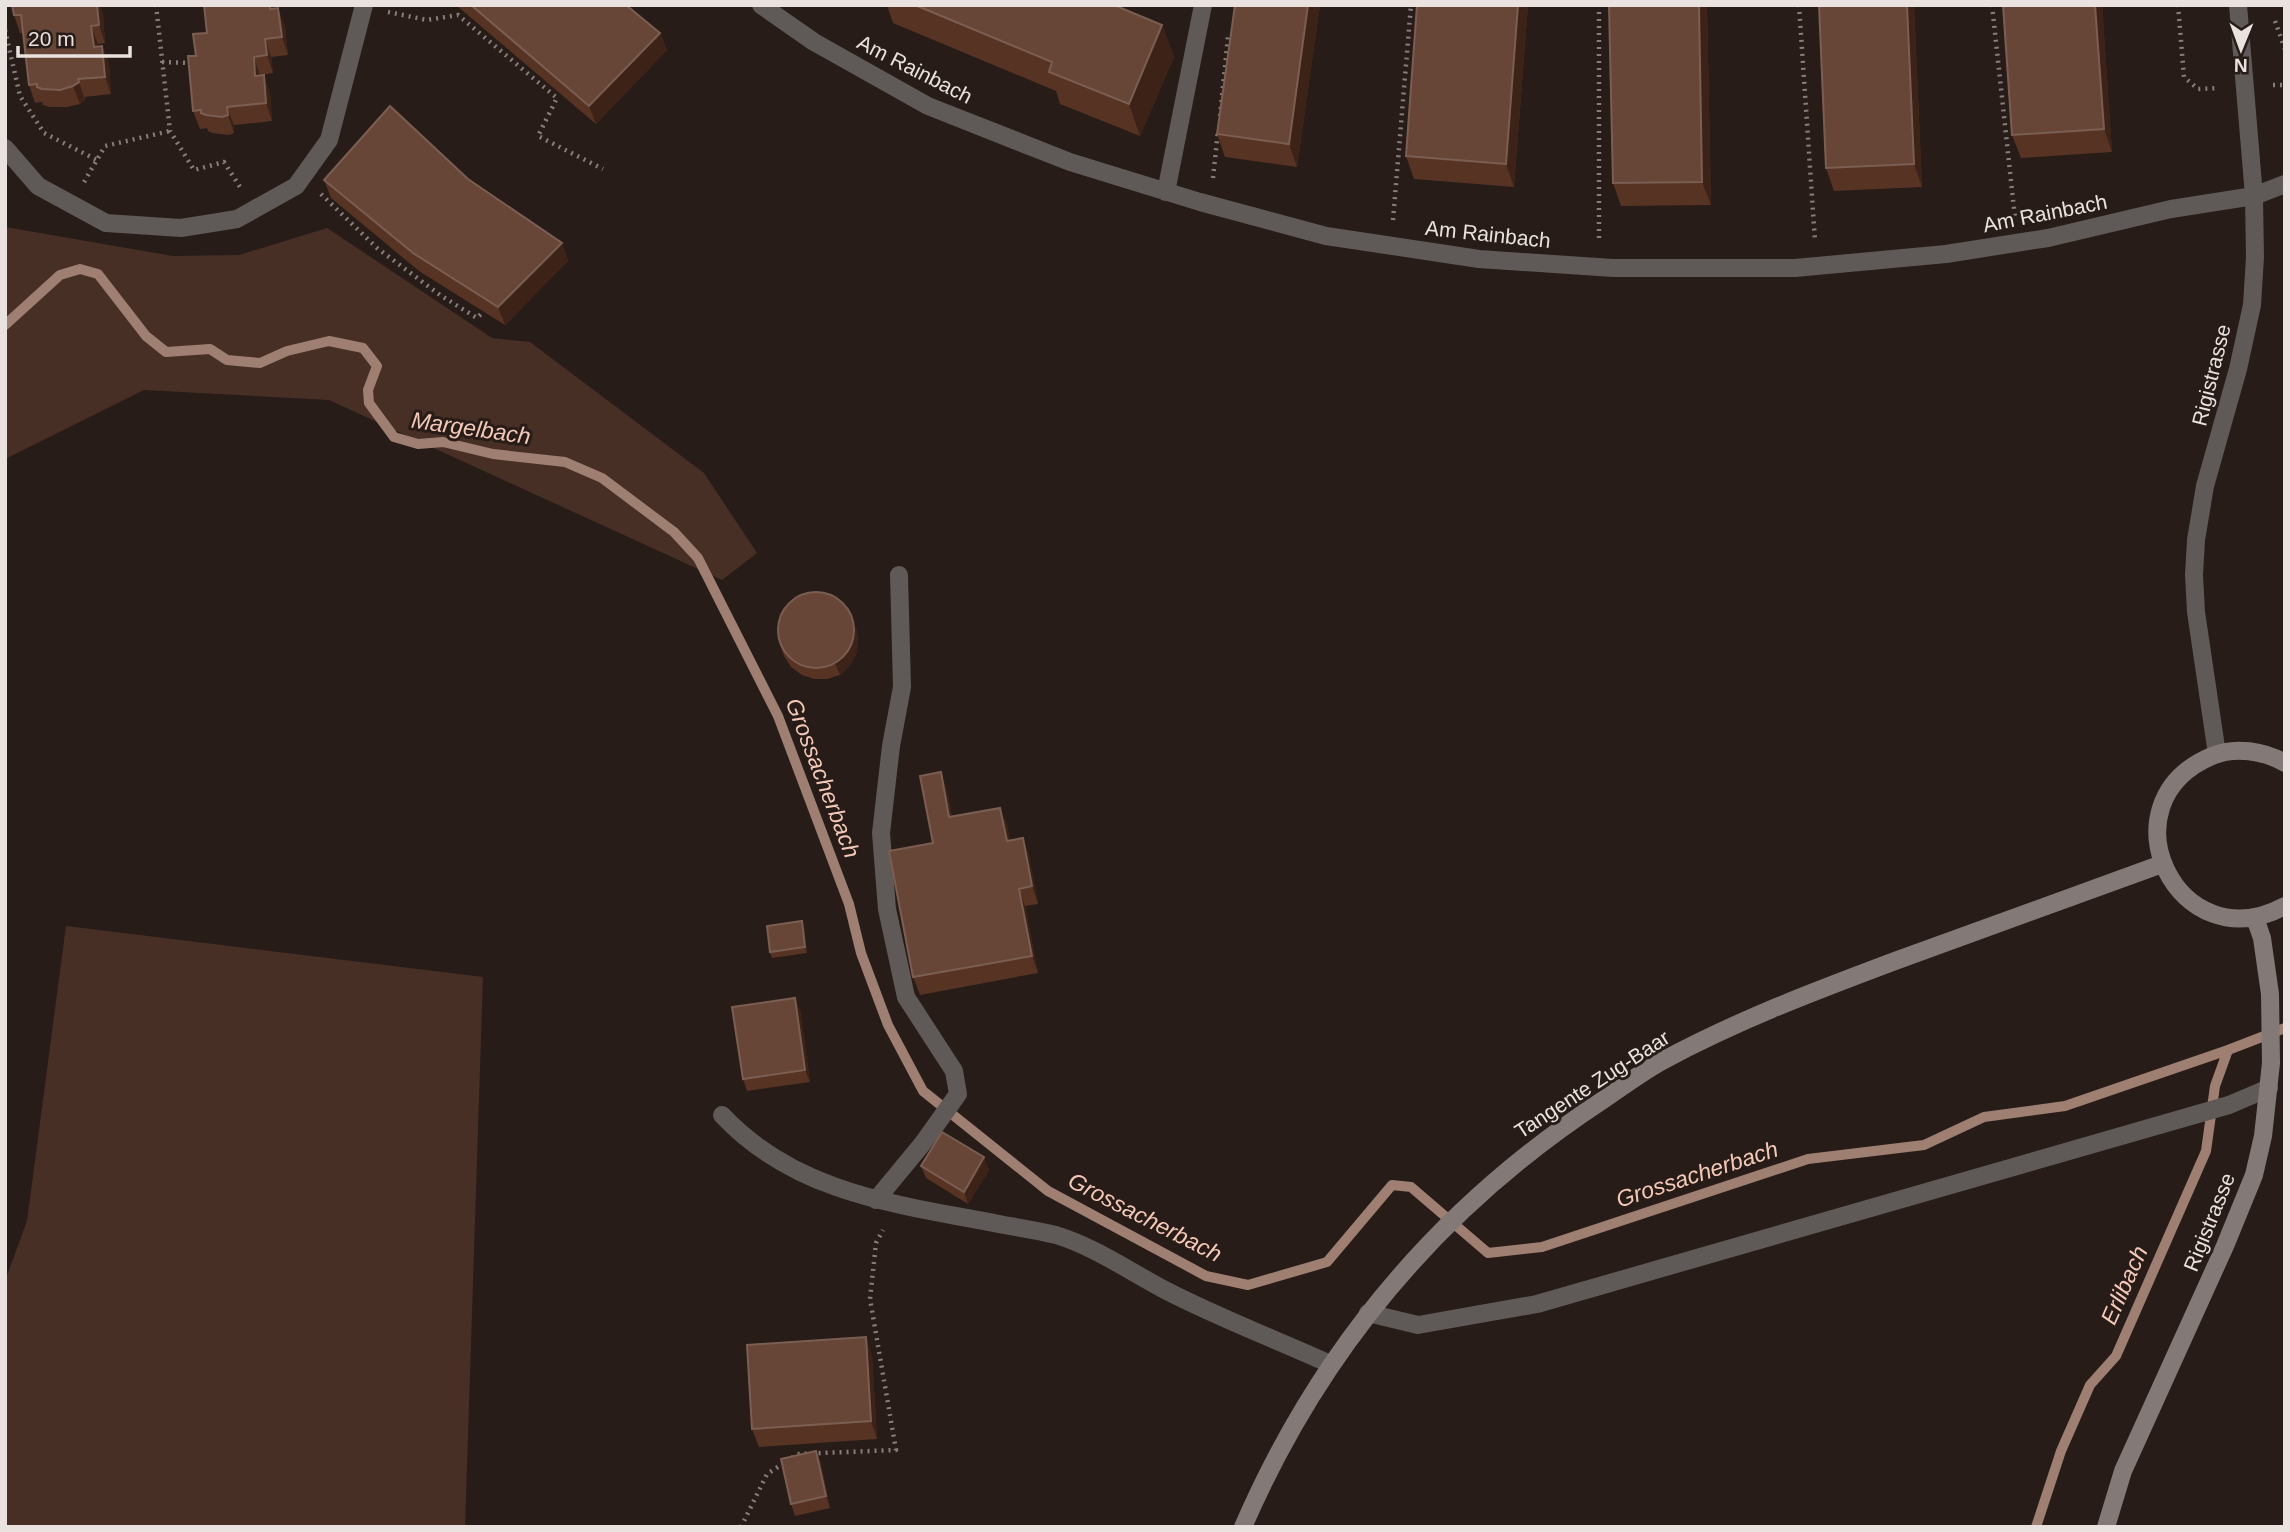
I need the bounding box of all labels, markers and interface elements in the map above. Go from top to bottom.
scale bar [18,14,130,58]
north arrow [2206,14,2276,84]
text: 20 m [28,27,75,50]
street label: Am Rainbach [854,30,976,108]
text: N [2234,55,2248,76]
street label: Am Rainbach [1981,190,2109,236]
street label: Am Rainbach [1424,216,1552,252]
street label: Rigistrasse [2187,322,2235,428]
water label: Margelbach [410,407,532,449]
water label: Grossacherbach [781,695,865,861]
street label: Tangente Zug-Baar [1510,1025,1674,1143]
water label: Grossacherbach [1613,1136,1781,1212]
water label: Grossacherbach [1064,1167,1226,1267]
street label: Rigistrasse [2179,1170,2239,1274]
water label: Erlibach [2095,1242,2153,1328]

